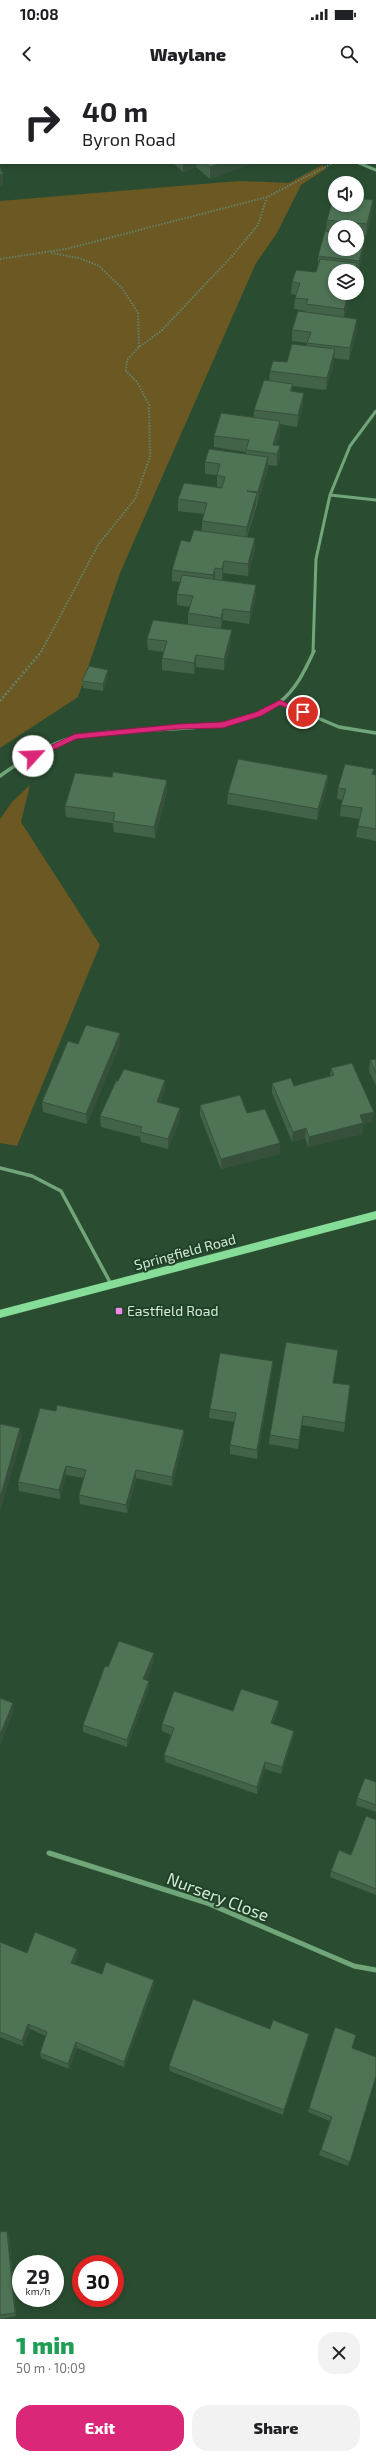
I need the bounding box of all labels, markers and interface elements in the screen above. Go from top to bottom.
text: 10:08 [20,5,59,23]
icon: back [16,43,38,65]
text: Waylane [150,43,226,65]
icon: search [338,43,360,65]
text: 40 m [82,94,148,128]
icon: right [16,96,68,148]
text: Byron Road [82,128,176,150]
map controls [328,176,364,300]
button: sound [328,176,364,212]
button: search [328,220,364,256]
button: layers [328,264,364,300]
pin [286,695,320,729]
icon: arrive [292,701,314,723]
position arrow [12,735,54,777]
street label: Springfield Road [132,1230,238,1273]
place label: Eastfield Road [127,1302,219,1319]
marker: Eastfield Road [114,1306,124,1316]
street label: Nursery Close [164,1867,272,1926]
speed limit sign: 30 [72,2255,124,2307]
text: 29 [26,2264,50,2288]
text: km/h [26,2285,50,2297]
text: 1 min [16,2330,75,2359]
button: close [318,2332,360,2374]
text: 50 m · 10:09 [16,2360,85,2376]
button: Exit [16,2405,184,2451]
button: Share [192,2405,360,2451]

